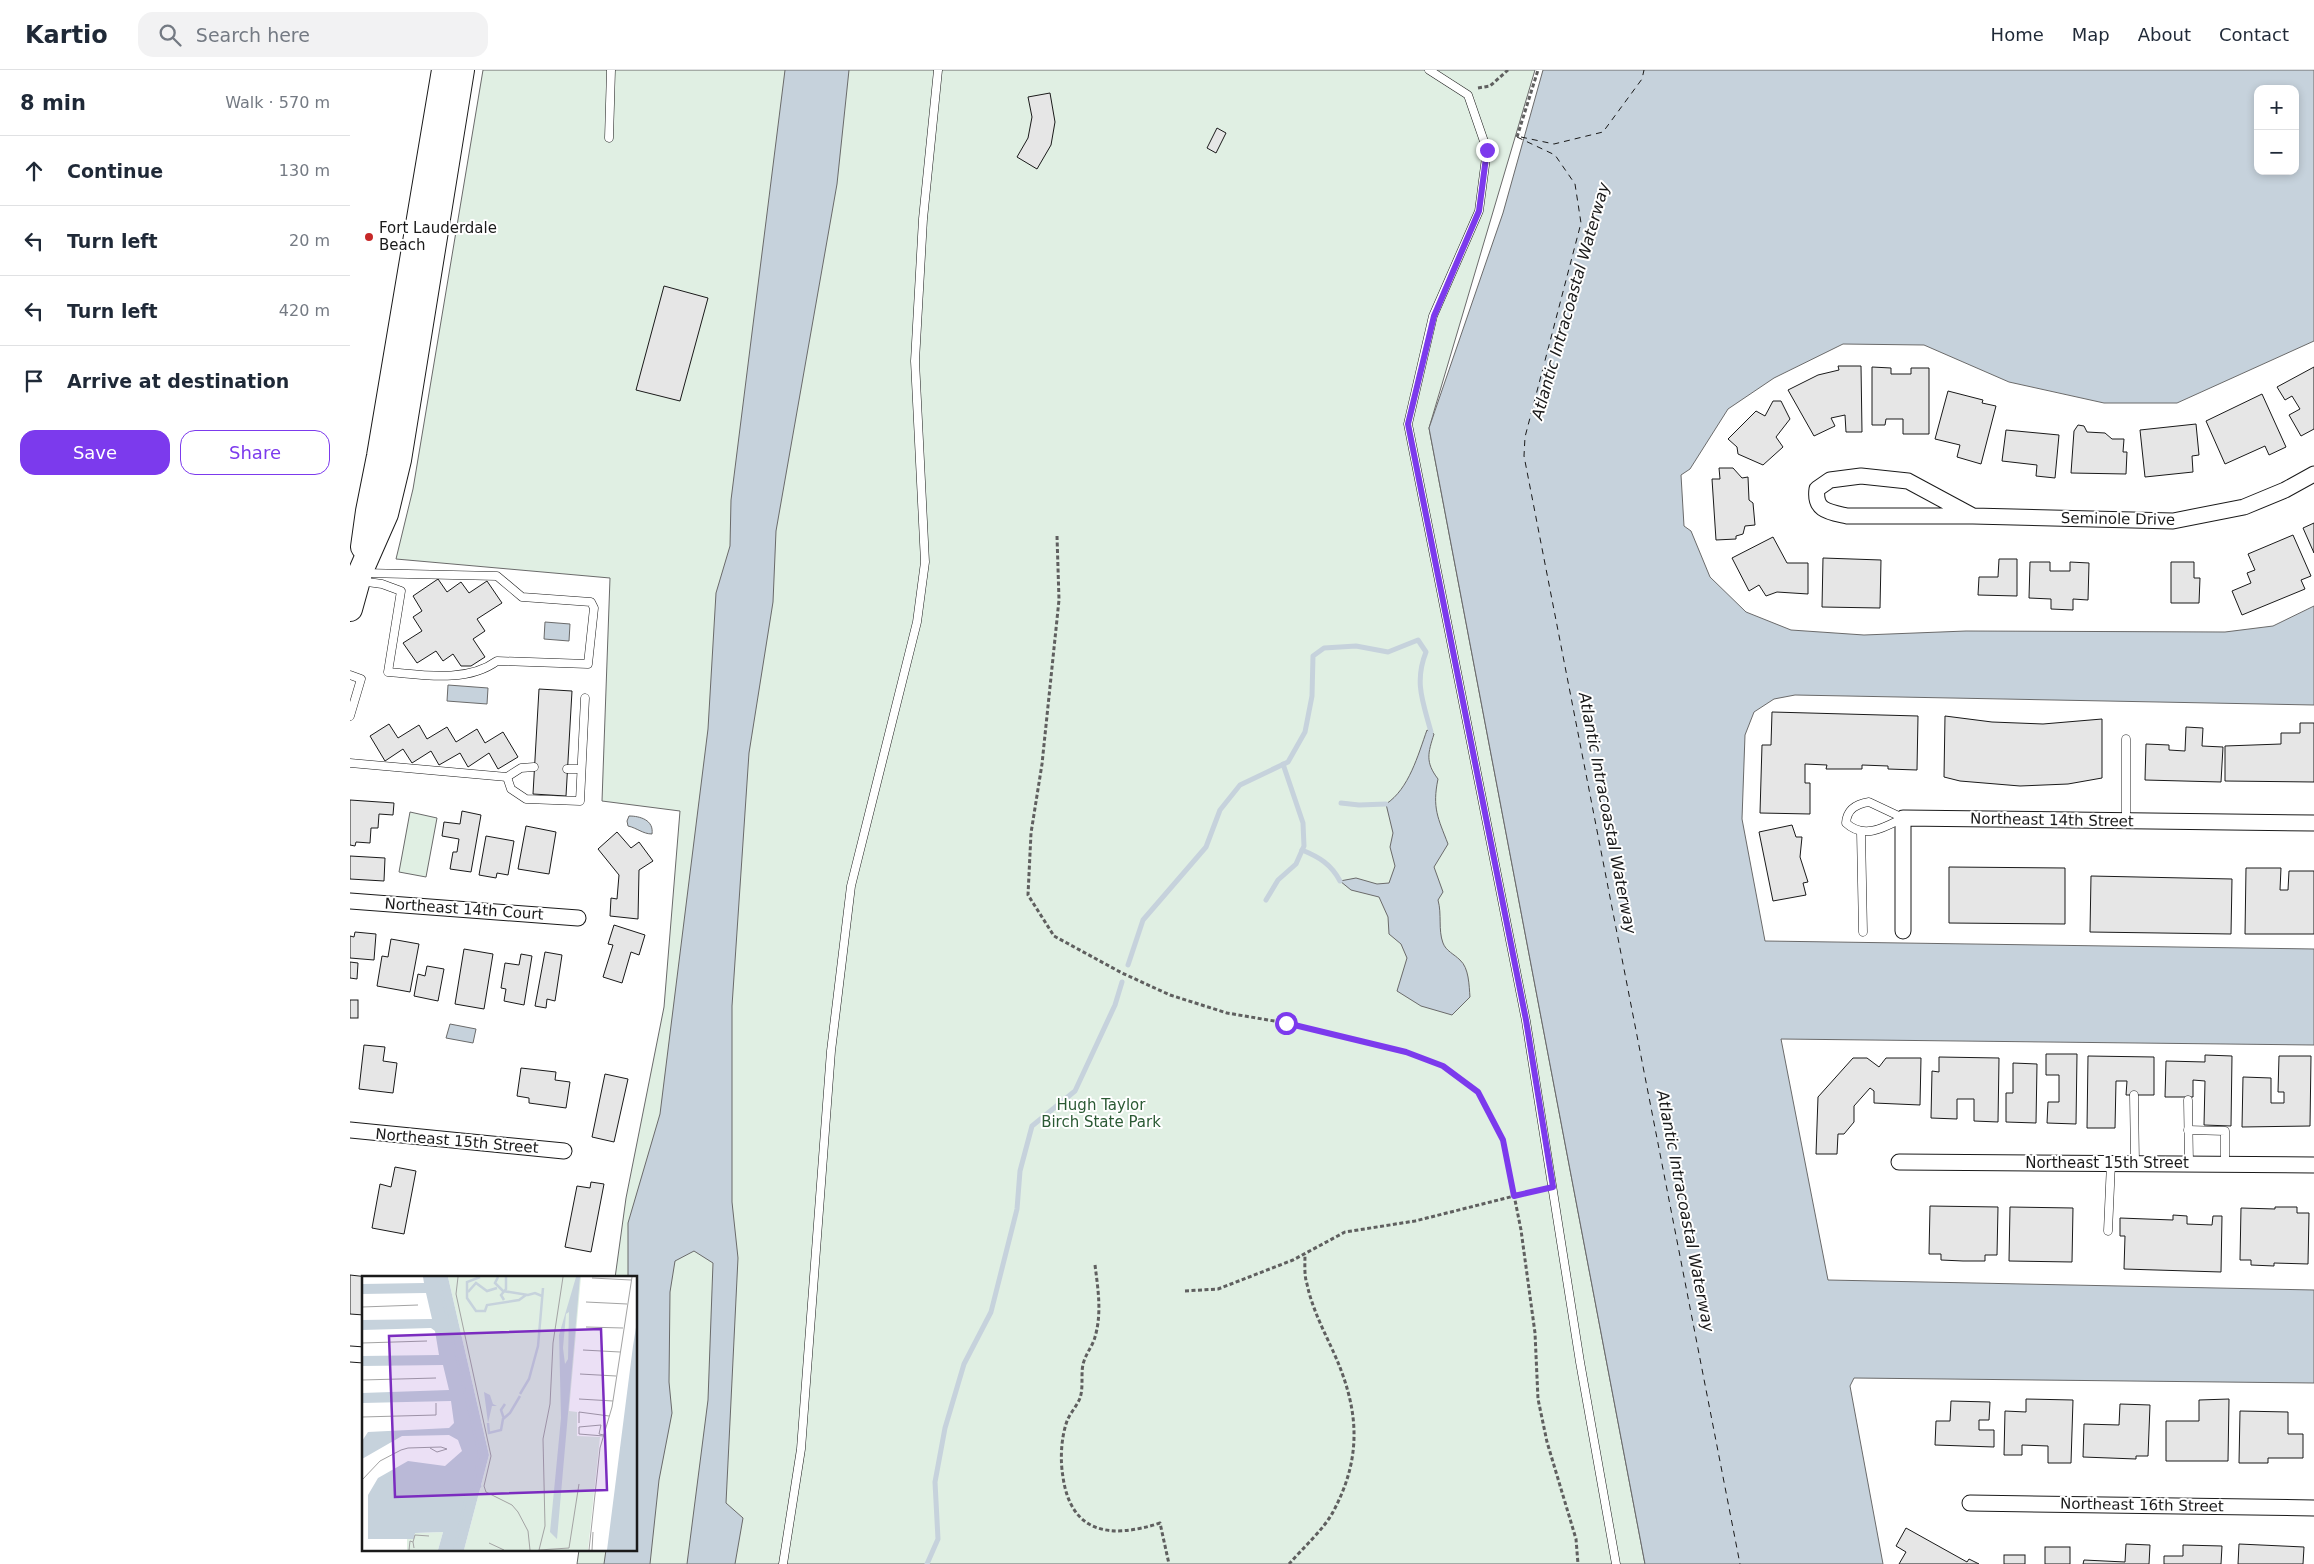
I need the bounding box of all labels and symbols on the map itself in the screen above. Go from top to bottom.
route end [1476,139,1499,162]
water label: Atlantic Intracoastal Waterway [1527,180,1614,423]
place label: Fort Lauderdale Beach [379,219,497,254]
marker: Fort Lauderdale Beach [363,231,375,243]
street label: Seminole Drive [2061,509,2175,529]
water label: Atlantic Intracoastal Waterway [1575,690,1640,936]
street label: Northeast 14th Street [1970,810,2134,830]
street label: Northeast 14th Court [384,894,544,924]
route start [1275,1012,1298,1035]
water label: Atlantic Intracoastal Waterway [1653,1088,1718,1334]
park label: Hugh Taylor Birch State Park [1041,1096,1161,1131]
street label: Northeast 15th Street [375,1125,539,1157]
street label: Northeast 15th Street [2025,1154,2189,1172]
inset map [362,1276,638,1552]
street label: Northeast 16th Street [2060,1495,2224,1515]

